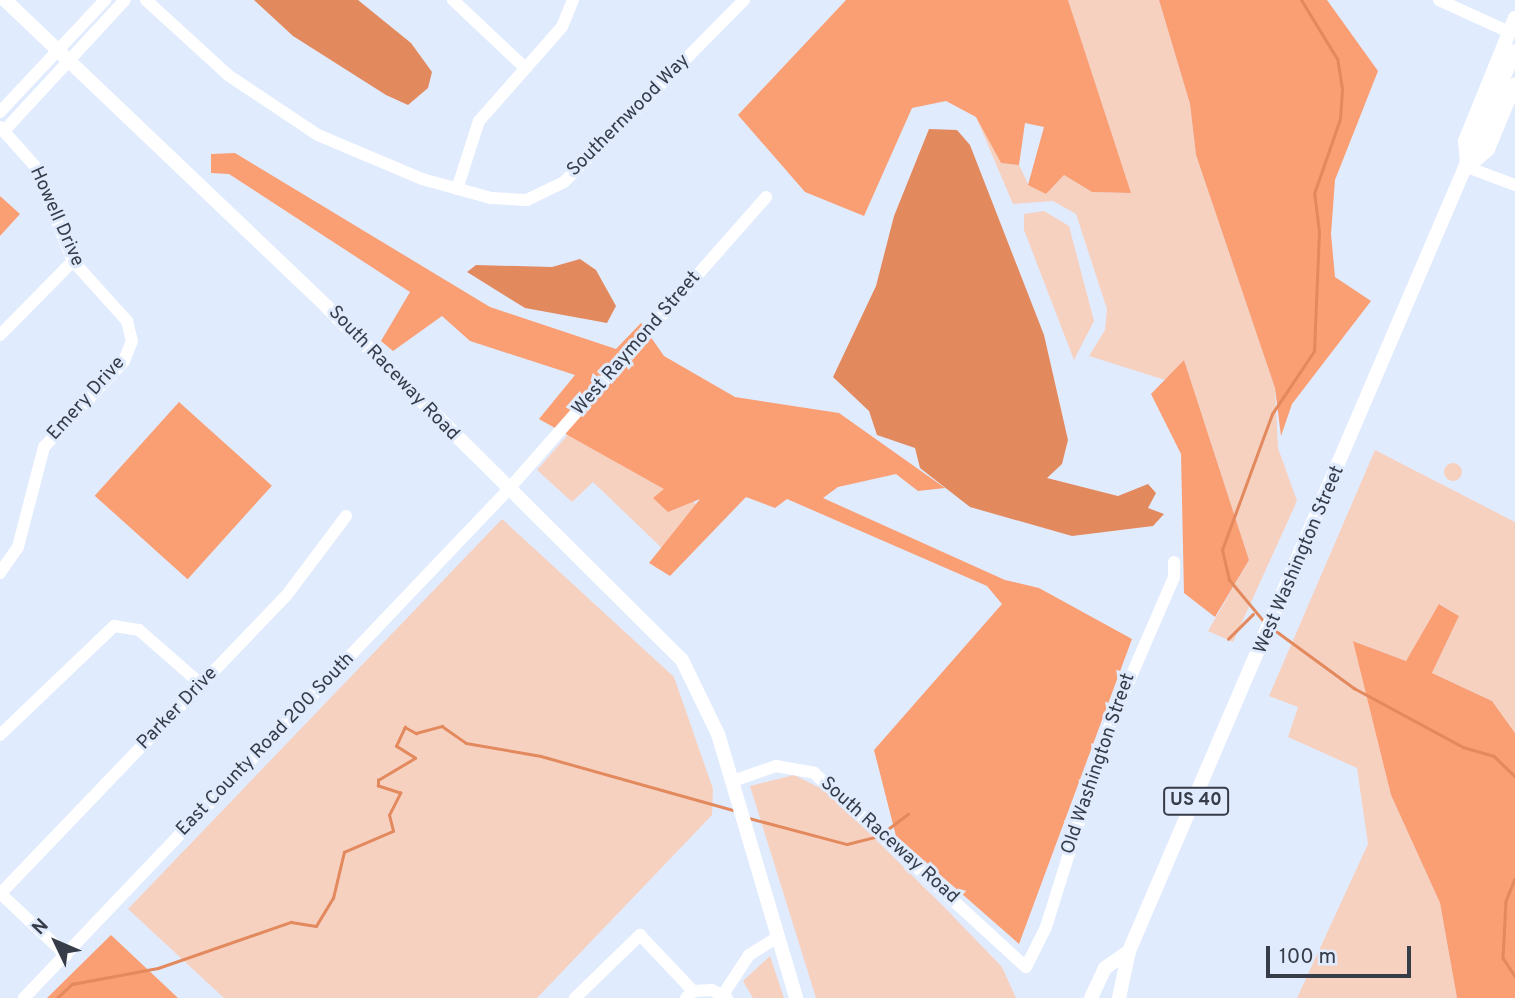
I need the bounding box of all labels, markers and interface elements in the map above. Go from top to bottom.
street label: Southernwood Way [563,50,695,182]
street label: Howell Drive [24,164,88,270]
street label: West Raymond Street [568,267,706,421]
street label: South Raceway Road [323,302,463,446]
street label: Emery Drive [43,352,131,446]
street label: West Washington Street [1250,462,1350,658]
street label: East County Road 200 South [172,649,360,841]
street label: Parker Drive [133,663,223,755]
street label: Old Washington Street [1057,670,1141,858]
street label: South Raceway Road [815,773,963,909]
road number: US 40 [1163,786,1229,816]
north arrow [21,907,91,977]
text: N [28,914,54,941]
scale bar [1270,932,1415,976]
text: 100 m [1279,944,1336,971]

